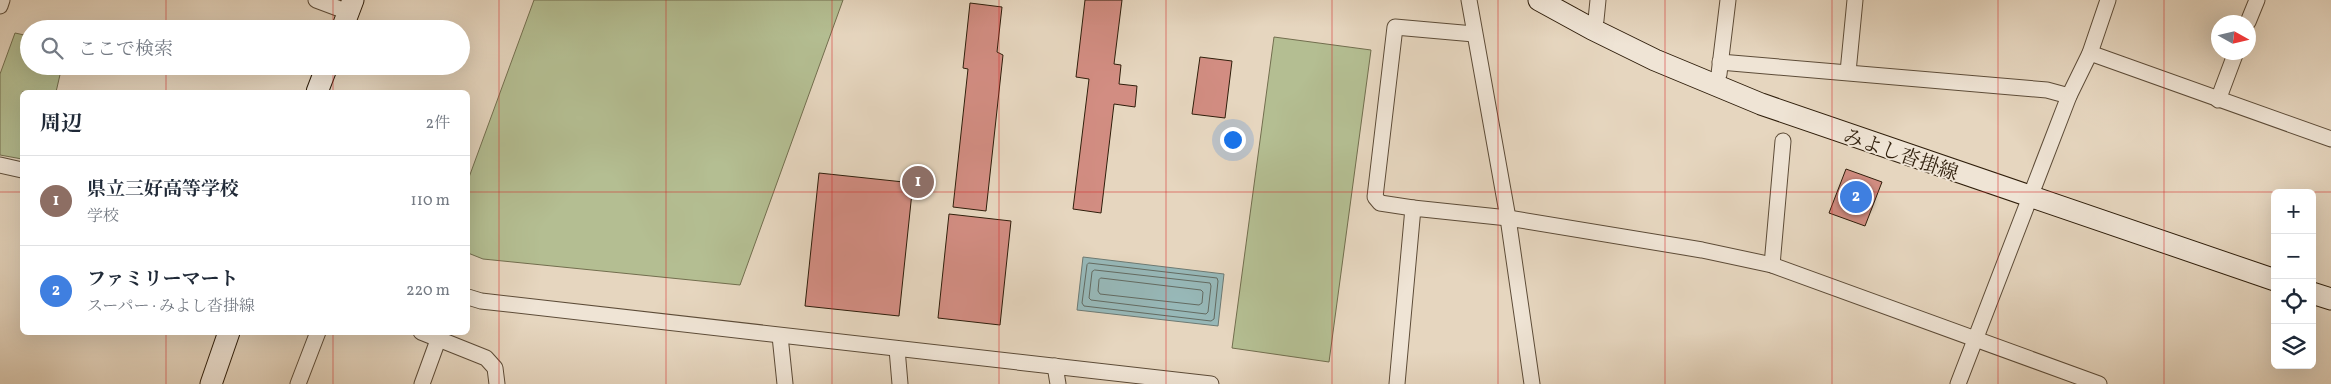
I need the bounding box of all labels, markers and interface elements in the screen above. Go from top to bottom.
north arrow [2211,15,2256,60]
search box [20,20,470,75]
icon: search [38,34,66,62]
text: ここで検索 [78,37,173,63]
text: 周辺 [40,110,82,139]
text: 2件 [425,113,450,135]
street label: みよし沓掛線 [1839,123,1962,189]
your location [1220,127,1246,153]
pin: 1 [902,163,934,201]
text: 県立三好高等学校 [87,177,239,203]
pin: 2 [1840,178,1872,216]
map controls [2271,189,2316,369]
button: + [2271,189,2316,234]
text: 1 [53,190,59,212]
text: 110 m [411,190,450,212]
text: 学校 [87,206,119,228]
button: − [2271,234,2316,279]
text: ファミリーマート [87,267,239,293]
button: locate [2271,279,2316,324]
text: 2 [52,280,60,302]
text: 220 m [406,280,450,302]
text: スーパー · みよし沓掛線 [87,296,255,318]
button: layers [2271,324,2316,369]

